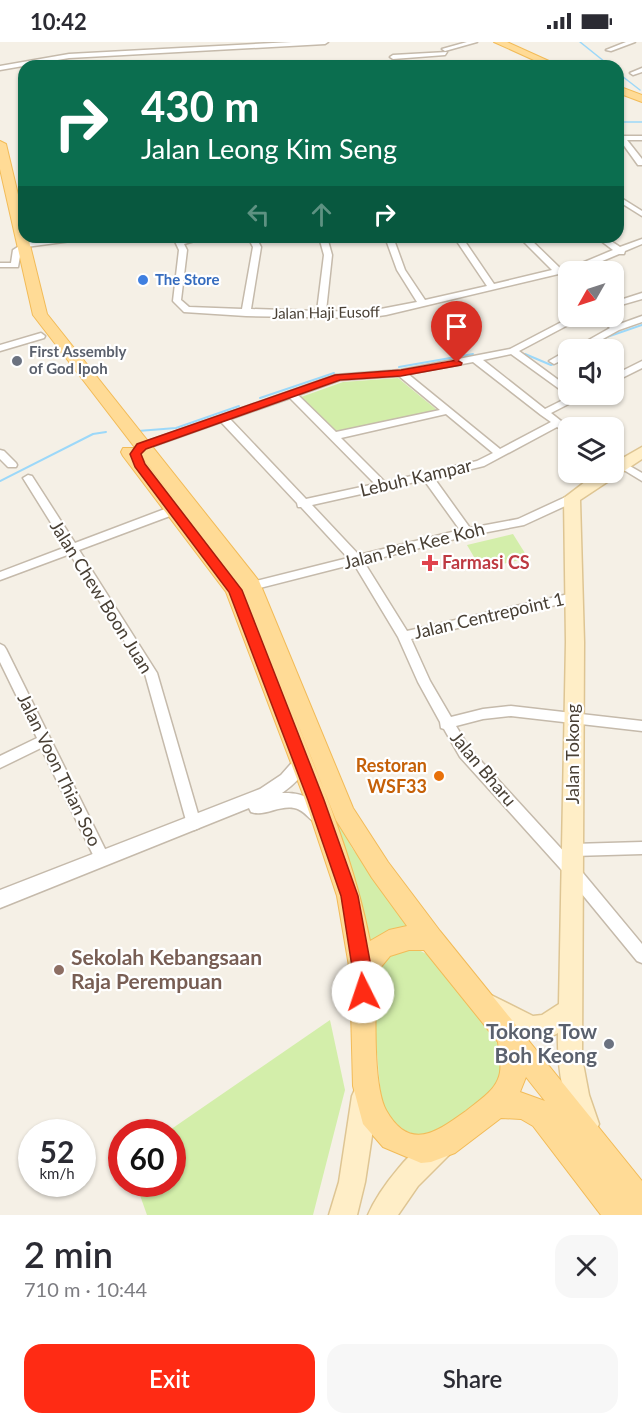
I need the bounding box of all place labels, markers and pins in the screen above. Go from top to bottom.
place label: The Store [155,270,219,288]
marker: The Store [136,273,150,287]
pin [431,301,482,363]
place label: First Assembly of God Ipoh [29,342,127,377]
marker: First Assembly of God Ipoh [10,354,24,368]
place label: Farmasi CS [442,551,530,573]
marker: Farmasi CS [423,556,437,570]
place label: Restoran WSF33 [356,754,427,797]
marker: Restoran WSF33 [432,769,446,783]
place label: Sekolah Kebangsaan Raja Perempuan [71,944,262,993]
marker: Sekolah Kebangsaan Raja Perempuan [52,963,66,977]
place label: Tokong Tow Boh Keong [486,1018,597,1067]
marker: Tokong Tow Boh Keong [602,1037,616,1051]

